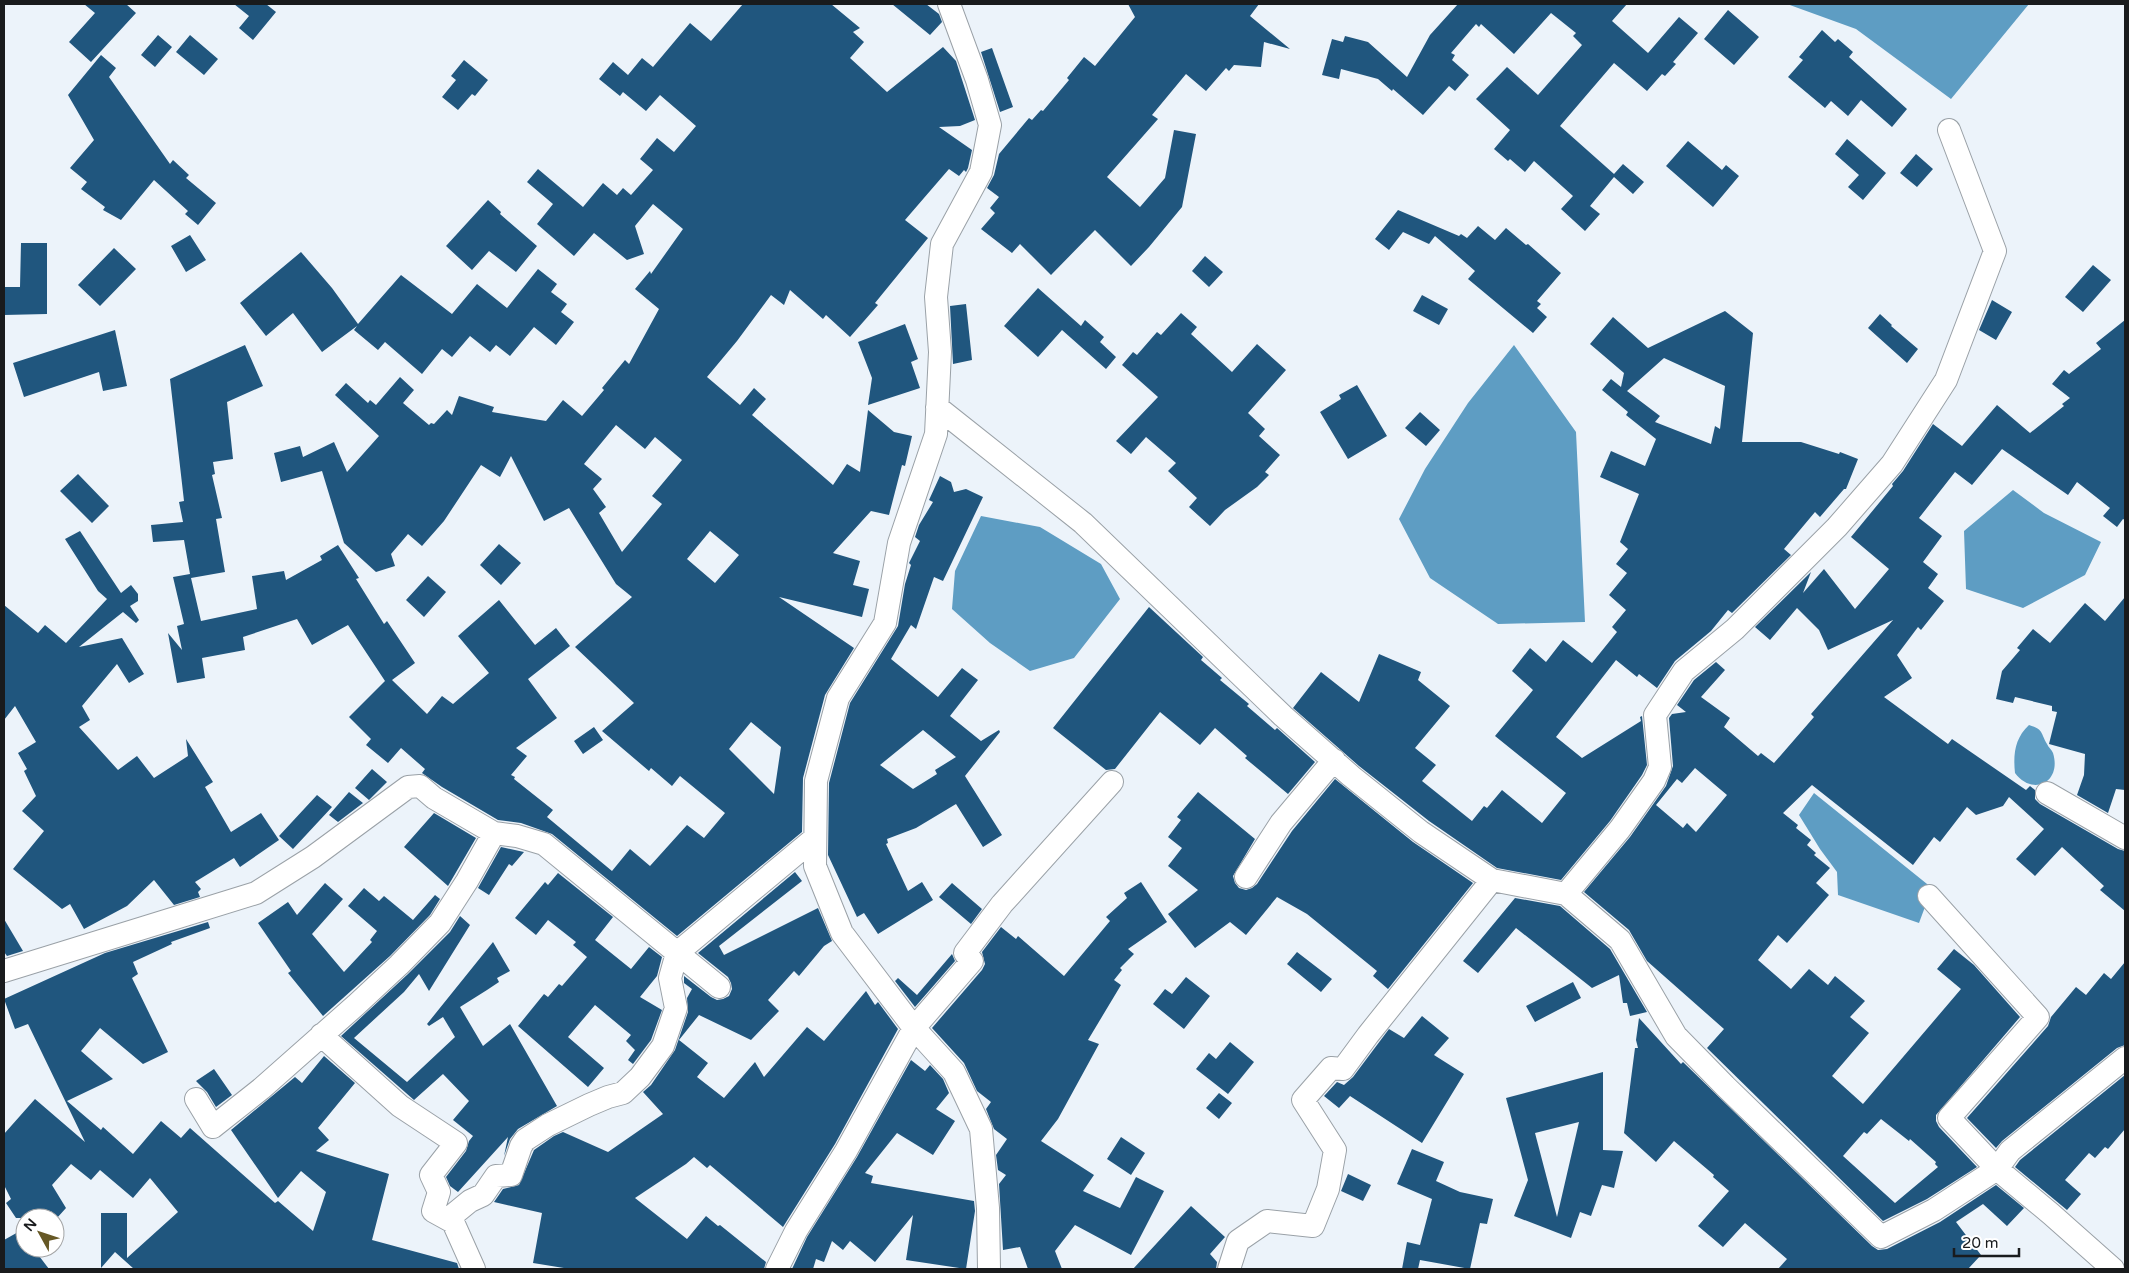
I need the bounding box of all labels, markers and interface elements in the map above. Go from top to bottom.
north arrow [15,1208,65,1258]
text: N [20,1215,41,1235]
scale bar [1954,1226,2019,1258]
text: 20 m [1962,1234,1999,1252]

